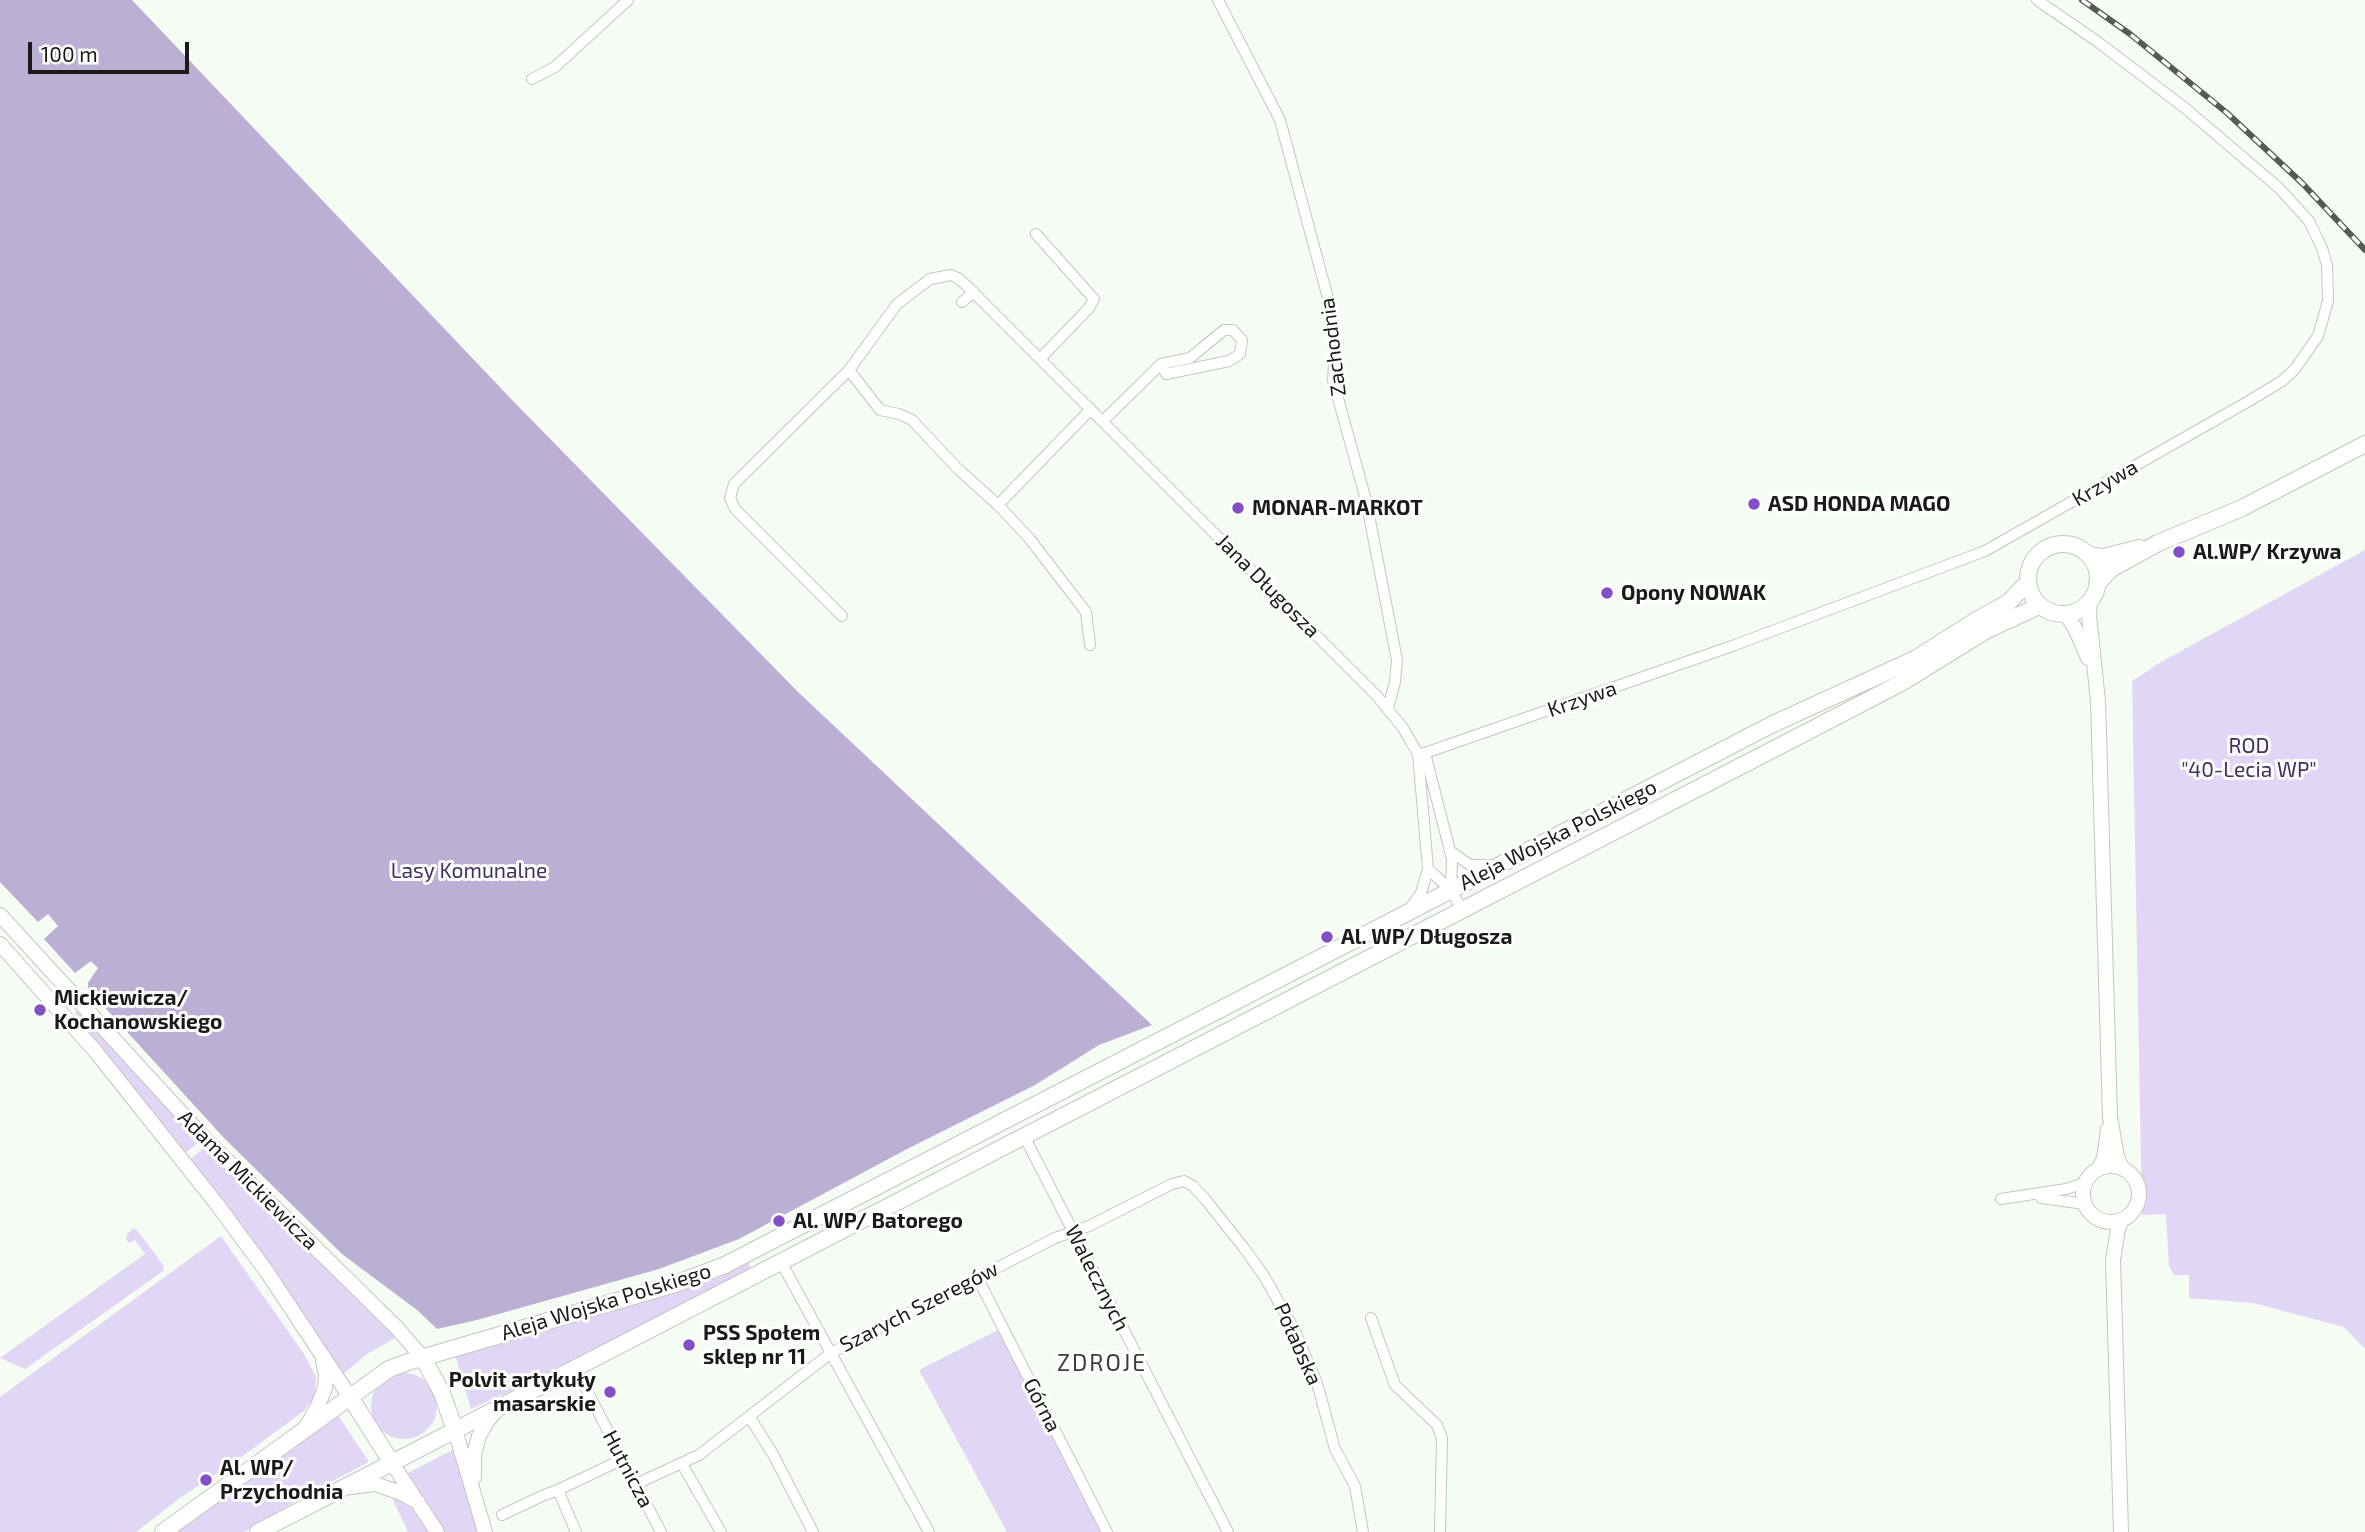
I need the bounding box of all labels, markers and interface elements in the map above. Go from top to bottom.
scale bar [32,28,192,72]
text: 100 m [41,41,98,66]
street label: Zachodnia [1314,296,1352,398]
street label: Krzywa [2068,454,2142,512]
place label: ASD HONDA MAGO [1768,491,1950,517]
place label: MONAR-MARKOT [1252,495,1423,521]
marker: ASD HONDA MAGO [1746,496,1762,512]
marker: MONAR-MARKOT [1230,500,1246,516]
street label: Jana Długosza [1211,529,1325,643]
place label: Al.WP/ Krzywa [2193,539,2341,565]
marker: Al.WP/ Krzywa [2171,544,2187,560]
place label: Opony NOWAK [1621,580,1766,606]
marker: Opony NOWAK [1599,585,1615,601]
street label: Krzywa [1544,675,1620,723]
park label: ROD "40-Lecia WP" [2181,733,2317,783]
street label: Aleja Wojska Polskiego [1455,774,1661,896]
park label: Lasy Komunalne [391,858,547,884]
place label: Al. WP/ Długosza [1341,924,1512,950]
marker: Al. WP/ Długosza [1319,929,1335,945]
place label: Mickiewicza/ Kochanowskiego [54,985,222,1035]
marker: Mickiewicza/ Kochanowskiego [32,1002,48,1018]
street label: Adama Mickiewicza [173,1105,323,1255]
place label: Al. WP/ Batorego [793,1208,963,1234]
marker: Al. WP/ Batorego [771,1213,787,1229]
street label: Walecznych [1060,1221,1134,1335]
street label: Szarych Szeregów [836,1256,1002,1358]
street label: Aleja Wojska Polskiego [498,1258,714,1346]
street label: Połabska [1269,1299,1327,1389]
place label: PSS Społem sklep nr 11 [703,1320,820,1370]
marker: PSS Społem sklep nr 11 [681,1337,697,1353]
district label: ZDROJE [1058,1349,1146,1377]
place label: Polvit artykuły masarskie [449,1367,596,1417]
street label: Górna [1018,1374,1066,1436]
marker: Polvit artykuły masarskie [602,1384,618,1400]
street label: Hutnicza [597,1426,659,1512]
place label: Al. WP/ Przychodnia [220,1455,343,1505]
marker: Al. WP/ Przychodnia [198,1472,214,1488]

